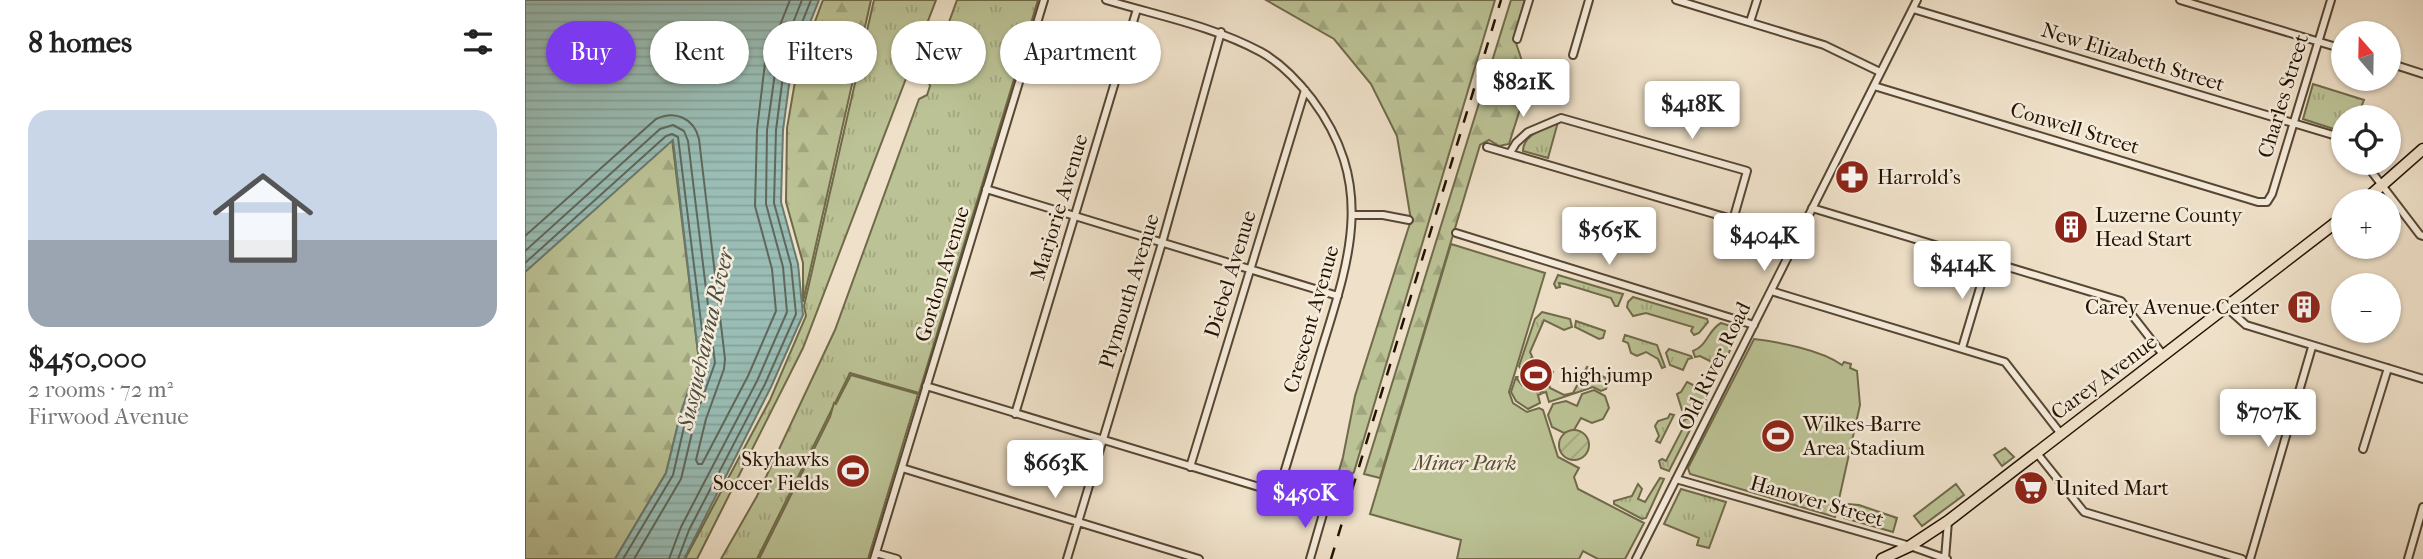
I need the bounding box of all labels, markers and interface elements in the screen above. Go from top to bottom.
street label: New Elizabeth Street [2038,18,2228,96]
chip: Buy [546,21,636,84]
chip: Rent [650,21,749,84]
chip: Filters [763,21,877,84]
chip: New [891,21,986,84]
chip: Apartment [1000,21,1161,84]
north arrow [2331,21,2401,91]
map controls [2331,21,2401,343]
icon: filters [459,23,497,61]
text: 8 homes [28,25,132,60]
street label: Charles Street [2253,31,2313,161]
pin: $821K [1474,60,1572,119]
text: $821K [1493,68,1553,95]
pin: $418K [1643,82,1741,141]
text: $418K [1661,90,1723,117]
street label: Conwell Street [2008,97,2143,159]
button: locate [2331,105,2401,175]
street label: Marjorie Avenue [1025,131,1093,283]
icon: home [200,155,326,281]
pharmacy icon: Harrold's [1833,158,1871,196]
place label: Harrold's [1877,165,1961,189]
button: + [2331,189,2401,259]
street label: Gordon Avenue [910,203,974,345]
place label: Luzerne County Head Start [2095,203,2243,251]
street label: Diebel Avenue [1199,207,1261,341]
pin: $565K [1560,208,1658,267]
building icon: Luzerne County Head Start [2052,208,2090,246]
street label: Plymouth Avenue [1094,211,1164,371]
pin: $404K [1715,214,1813,273]
text: $565K [1578,216,1640,243]
text: $404K [1730,222,1798,249]
street label: Crescent Avenue [1278,242,1344,396]
pin: $414K [1913,242,2011,301]
water label: Susquehanna River [671,244,740,434]
text: $414K [1930,250,1994,277]
button: − [2331,273,2401,343]
building icon: Carey Avenue Center [2285,288,2323,326]
place label: Carey Avenue Center [2085,295,2279,319]
street label: Old River Road [1673,297,1756,434]
street label: Carey Avenue [2046,329,2162,425]
text: $450,000 [28,341,147,376]
sports icon: high jump [1517,356,1555,394]
place label: high jump [1561,363,1653,387]
text: 2 rooms · 72 m² [28,376,173,403]
pin: $707K [2219,390,2317,449]
text: $707K [2236,398,2300,425]
text: Firwood Avenue [28,403,189,430]
place label: Wilkes-Barre Area Stadium [1802,412,1925,460]
sports icon: Wilkes-Barre Area Stadium [1759,417,1797,455]
pin: $663K [1006,440,1104,500]
place label: Skyhawks Soccer Fields [713,447,829,495]
text: $663K [1023,449,1087,476]
park label: Miner Park [1411,451,1517,475]
sports icon: Skyhawks Soccer Fields [834,452,872,490]
supermarket icon: United Mart [2012,469,2050,507]
pin: $450K [1256,470,1354,530]
street label: Hanover Street [1747,470,1887,532]
place label: United Mart [2055,476,2169,500]
text: $450K [1273,479,1337,506]

